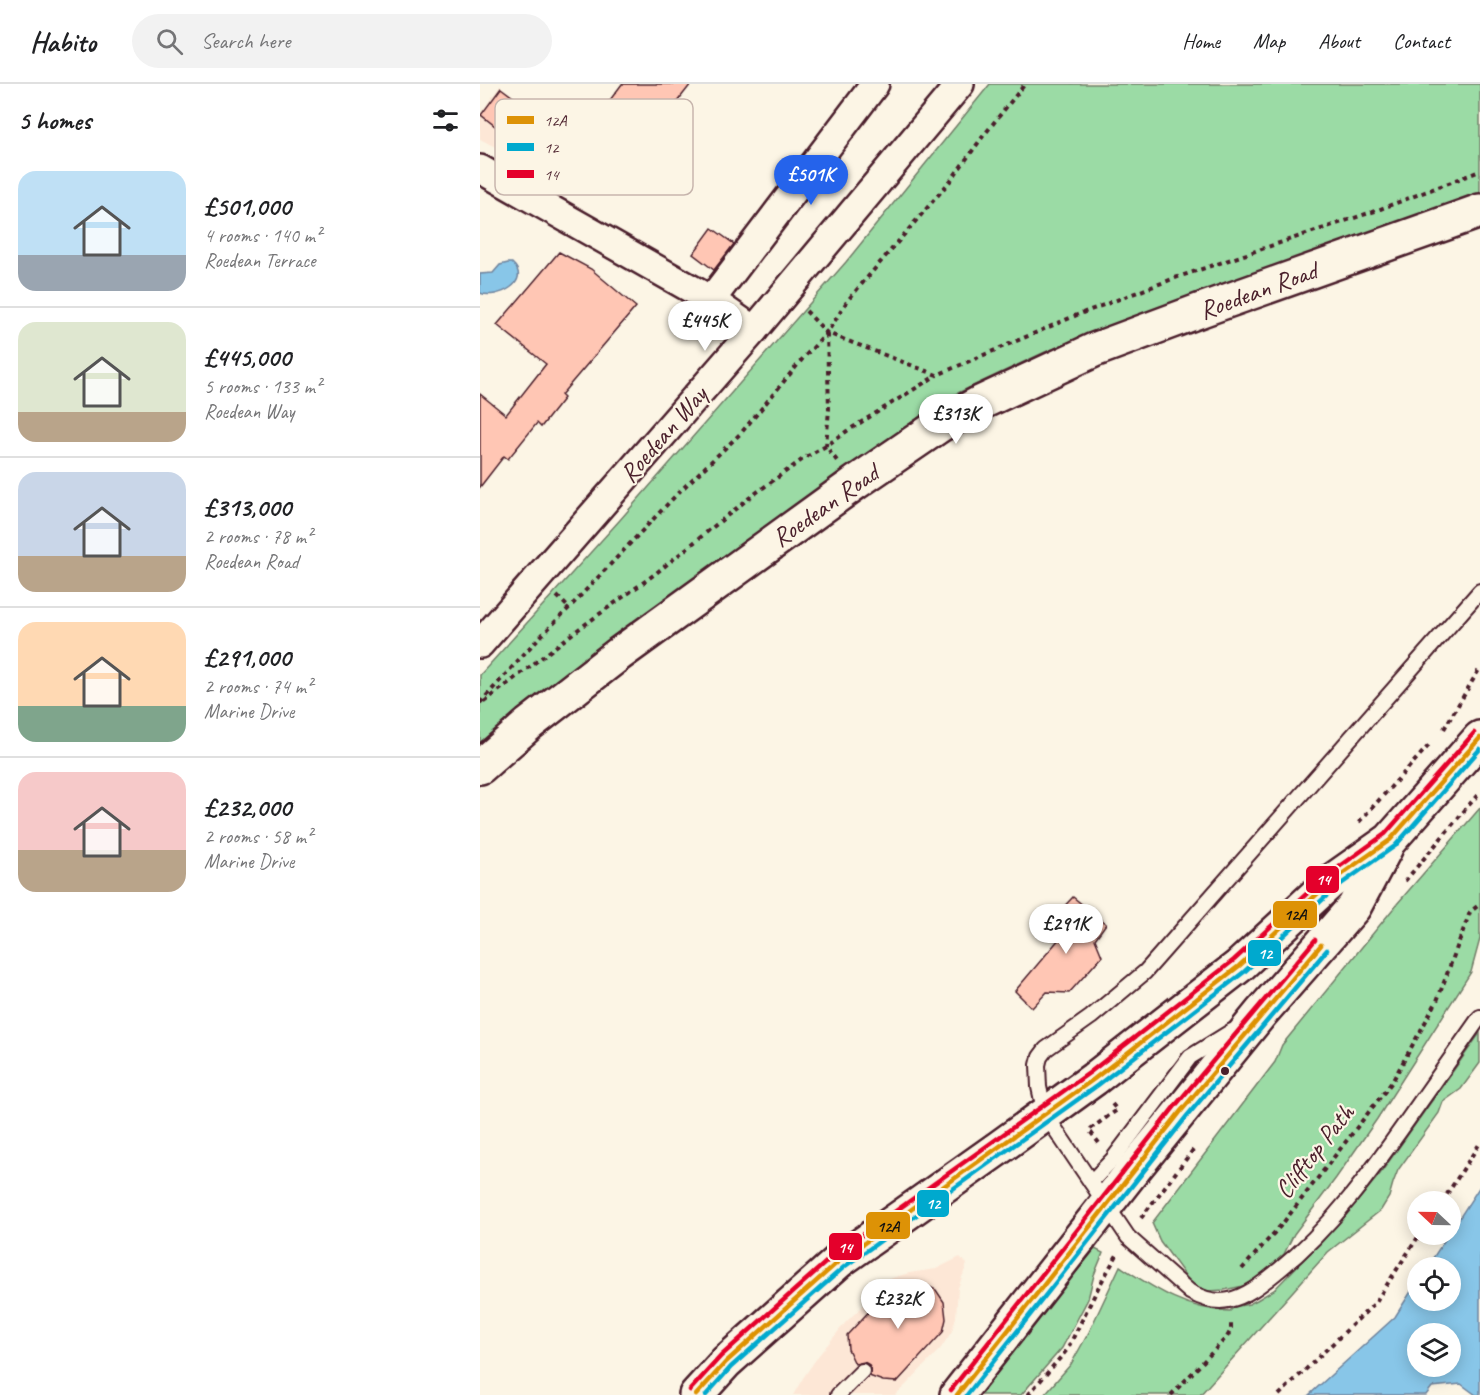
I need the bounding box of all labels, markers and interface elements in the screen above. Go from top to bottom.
search box [132,14,552,68]
text: Habito [30,24,96,59]
icon: search [153,25,186,58]
text: Search here [201,27,291,55]
text: Home [1182,28,1220,54]
text: Map [1253,28,1285,54]
text: About [1318,28,1360,54]
text: Contact [1393,28,1450,54]
legend [495,99,693,195]
text: 5 homes [18,104,91,137]
icon: filters [429,104,462,137]
text: 12A [544,111,567,131]
text: 12 [544,138,560,158]
pin: £501K [769,155,853,206]
text: £501K [788,162,834,187]
text: 14 [544,165,560,185]
text: £501,000 [204,190,291,223]
icon: home [66,195,138,267]
text: 4 rooms · 140 m² [204,223,321,248]
text: Roedean Terrace [204,248,316,273]
street label: Roedean Road [1195,253,1325,327]
pin: £445K [663,301,747,352]
text: £445K [682,308,728,333]
text: £445,000 [204,341,291,374]
icon: home [66,346,138,418]
text: 5 rooms · 133 m² [204,374,321,399]
street label: Roedean Way [612,378,716,489]
pin: £313K [914,394,998,445]
text: Roedean Way [204,399,294,424]
text: £313K [933,401,979,426]
street label: Roedean Road [765,454,888,554]
text: £313,000 [204,491,291,524]
icon: home [66,496,138,568]
text: 2 rooms · 78 m² [204,524,312,549]
text: Roedean Road [204,549,299,574]
text: £291,000 [204,641,291,674]
icon: home [66,646,138,718]
text: 2 rooms · 74 m² [204,674,312,699]
text: Marine Drive [204,699,294,724]
text: £232,000 [204,791,291,824]
icon: home [66,796,138,868]
text: 2 rooms · 58 m² [204,824,312,849]
text: Marine Drive [204,849,294,874]
line badge: 14 [1305,865,1340,894]
text: 14 [1316,870,1332,890]
line badge: 12A [1272,900,1318,929]
pin: £291K [1024,904,1108,955]
text: 12A [1284,905,1308,925]
text: £291K [1043,911,1089,936]
line badge: 12 [1247,939,1282,967]
text: 12 [1258,944,1274,964]
unlabelled marker [1219,1065,1231,1077]
street label: Clifftop Path [1267,1097,1362,1205]
line badge: 12 [916,1189,950,1218]
north arrow [1407,1191,1461,1245]
map controls [1407,1191,1461,1377]
text: 12 [926,1194,942,1214]
line badge: 12A [865,1211,911,1240]
text: 12A [877,1217,901,1237]
line badge: 14 [828,1232,863,1261]
text: 14 [838,1238,854,1258]
button: locate [1407,1257,1461,1311]
pin: £232K [856,1279,940,1330]
text: £232K [875,1286,921,1311]
button: layers [1407,1323,1461,1377]

